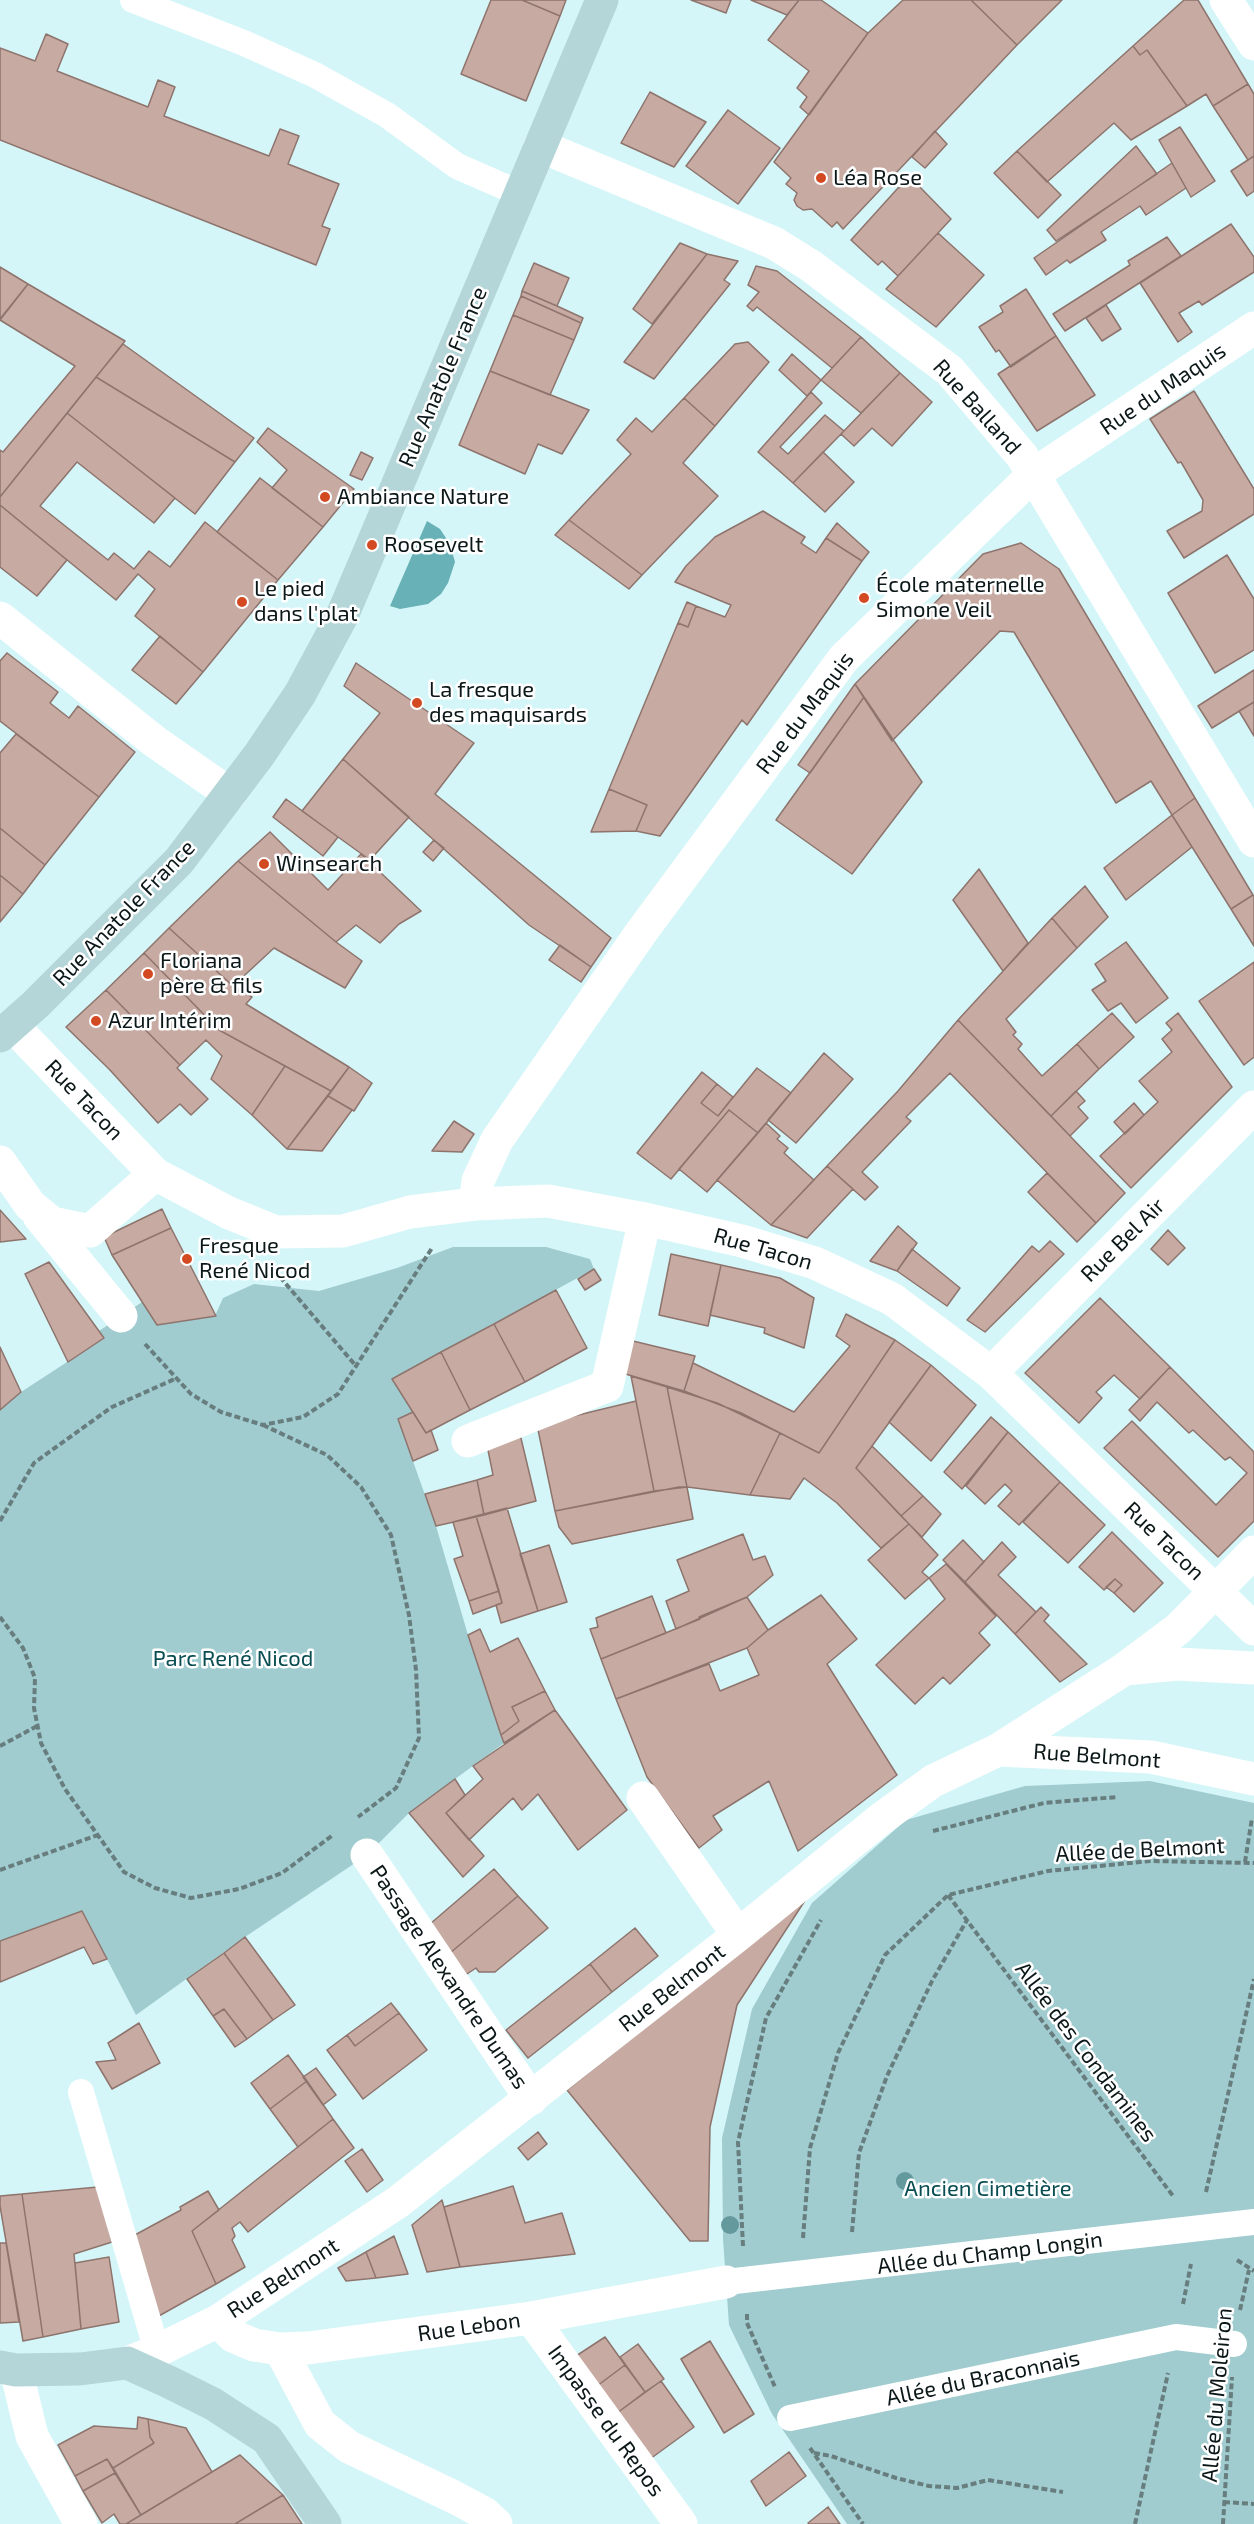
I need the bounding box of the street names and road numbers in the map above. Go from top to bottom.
street label: Rue Anatole France [393,283,493,471]
street label: Rue du Maquis [1095,337,1231,441]
street label: Rue Balland [927,354,1027,460]
street label: Rue du Maquis [751,647,859,779]
street label: Rue Anatole France [47,834,201,992]
street label: Rue Tacon [39,1054,129,1146]
street label: Rue Bel Air [1076,1193,1170,1287]
street label: Rue Tacon [711,1222,815,1276]
street label: Rue Tacon [1118,1496,1210,1586]
street label: Rue Belmont [1032,1738,1162,1774]
street label: Allée de Belmont [1055,1832,1225,1868]
street label: Passage Alexandre Dumas [364,1860,534,2094]
street label: Rue Belmont [614,1938,730,2038]
street label: Allée des Condamines [1010,1957,1162,2147]
street label: Allée du Champ Longin [876,2226,1104,2280]
street label: Rue Belmont [222,2232,344,2324]
street label: Rue Lebon [416,2307,522,2347]
street label: Allée du Moleiron [1196,2307,1238,2483]
street label: Impasse du Repos [542,2340,670,2502]
street label: Allée du Braconnais [884,2345,1082,2411]

